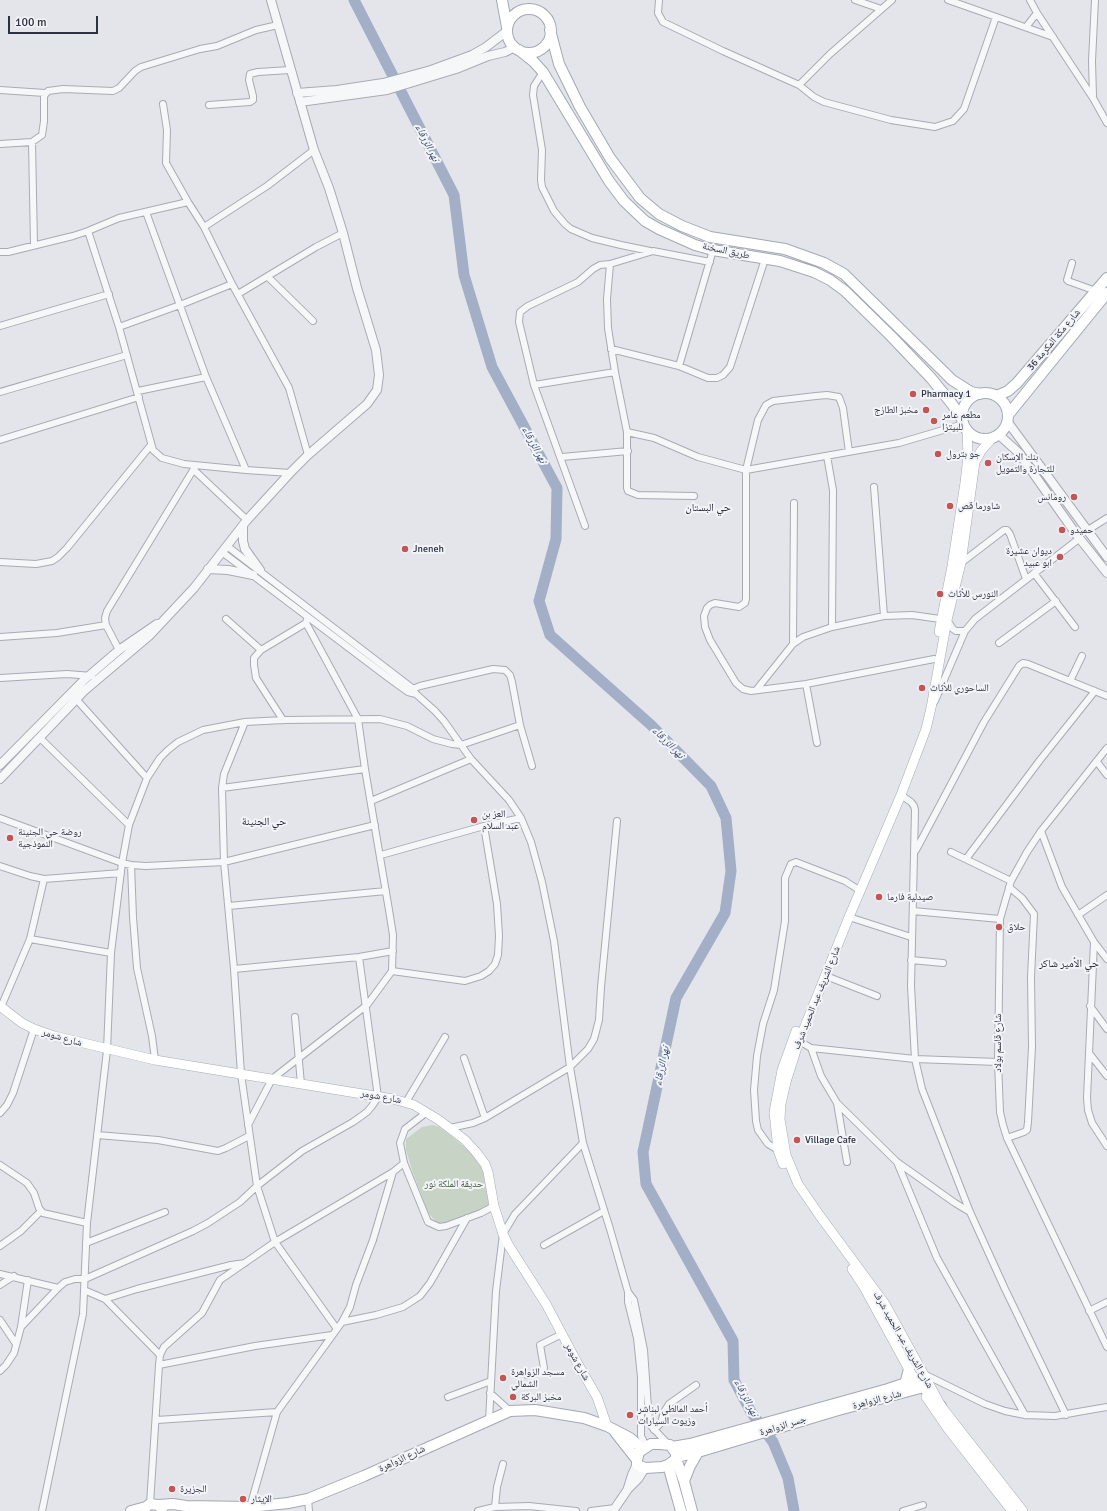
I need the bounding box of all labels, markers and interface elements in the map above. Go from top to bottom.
scale bar [10,8,100,34]
text: 100 m [15,15,47,30]
water label: نهر الزرقاء [412,122,442,164]
street label: طريق السخنة [701,240,751,262]
street label: شارع مكة المكرمة 36 [1025,307,1083,373]
place label: Pharmacy 1 [921,388,971,400]
marker: Pharmacy 1 [908,389,918,399]
place label: مخبز الطازج [874,404,918,416]
marker: مخبز الطازج [921,405,931,415]
place label: مطعم عامر للبيتزا [942,409,981,432]
marker: مطعم عامر للبيتزا [929,416,939,426]
water label: نهر الزرقاء [519,424,549,466]
place label: جو بترول [946,448,980,460]
marker: جو بترول [933,449,943,459]
place label: بنك الإسكان للتجارة والتمويل [996,451,1054,474]
marker: بنك الإسكان للتجارة والتمويل [983,458,993,468]
place label: رومانس [1037,491,1066,503]
marker: رومانس [1069,492,1079,502]
place label: شاورما قص [958,500,1000,512]
district label: حي البستان [685,501,731,515]
marker: شاورما قص [945,501,955,511]
place label: حميدو [1070,524,1094,536]
marker: حميدو [1057,525,1067,535]
place label: Jneneh [413,543,444,555]
marker: Jneneh [400,544,410,554]
place label: ديوان عشيرة ابو عبيد [1006,545,1052,568]
marker: ديوان عشيرة ابو عبيد [1055,552,1065,562]
place label: النورس للأثاث [948,588,998,600]
marker: النورس للأثاث [935,589,945,599]
place label: الساحوري للأثاث [930,682,989,694]
marker: الساحوري للأثاث [917,683,927,693]
water label: نهر الزرقاء [649,724,687,762]
place label: العز بن عبد السلام [482,808,519,832]
district label: حي الجنينة [242,815,286,829]
marker: العز بن عبد السلام [469,815,479,825]
place label: روضة حي الجنينة النموذجية [18,826,82,850]
marker: روضة حي الجنينة النموذجية [5,833,15,843]
place label: صيدلية فارما [887,891,933,903]
marker: صيدلية فارما [874,892,884,902]
place label: حلاق [1007,921,1026,933]
marker: حلاق [994,922,1004,932]
street label: شارع الشريف عبد الحميد شرف [791,945,843,1051]
district label: حي الأمير شاكر [1039,957,1099,971]
street label: شارع قاسم بولاد [992,1014,1004,1072]
street label: شارع شومر [41,1027,83,1049]
water label: نهر الزرقاء [651,1045,673,1087]
street label: شارع شومر [360,1088,402,1106]
place label: Village Cafe [805,1134,856,1146]
marker: Village Cafe [792,1135,802,1145]
park label: حديقة الملكة نور [425,1178,483,1190]
street label: شارع الشريف عبد الحميد شرف [870,1289,936,1391]
street label: شارع شومر [562,1341,592,1383]
place label: مسجد الزواهرة الشمالي [511,1366,565,1390]
marker: مسجد الزواهرة الشمالي [498,1373,508,1383]
water label: نهر الزرقاء [731,1377,761,1419]
street label: شارع الزواهرة [851,1388,903,1412]
place label: مخبز البركة [521,1391,562,1403]
marker: مخبز البركة [508,1392,518,1402]
place label: أحمد المالطي لبناشر وزيوت السيارات [638,1403,708,1426]
marker: أحمد المالطي لبناشر وزيوت السيارات [625,1410,635,1420]
street label: جسر الزواهرة [758,1413,808,1439]
street label: شارع الزواهرة [377,1443,427,1475]
place label: الجزيرة [180,1483,207,1495]
marker: الجزيرة [167,1484,177,1494]
place label: الإيثار [251,1493,272,1505]
marker: الإيثار [238,1494,248,1504]

